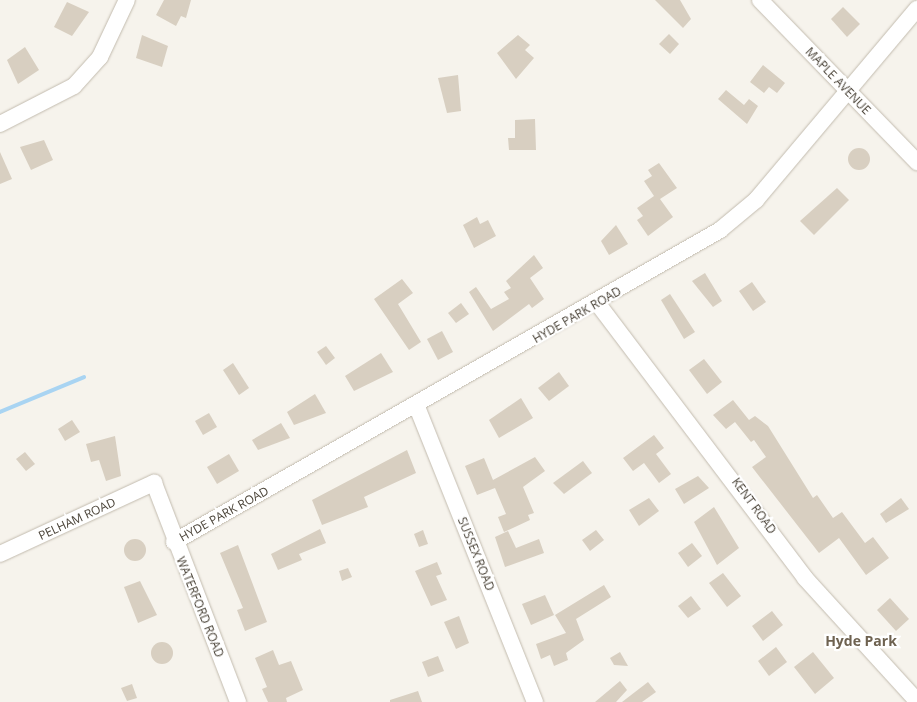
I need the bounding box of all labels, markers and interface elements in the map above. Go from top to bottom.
street label: MAPLE AVENUE [802,45,874,117]
street label: HYDE PARK ROAD [530,284,624,346]
street label: KENT ROAD [729,475,779,537]
street label: HYDE PARK ROAD [177,484,271,544]
street label: PELHAM ROAD [36,495,118,543]
street label: SUSSEX ROAD [455,515,497,593]
street label: WATERFORD ROAD [173,555,227,659]
district label: Hyde Park [825,633,897,649]

